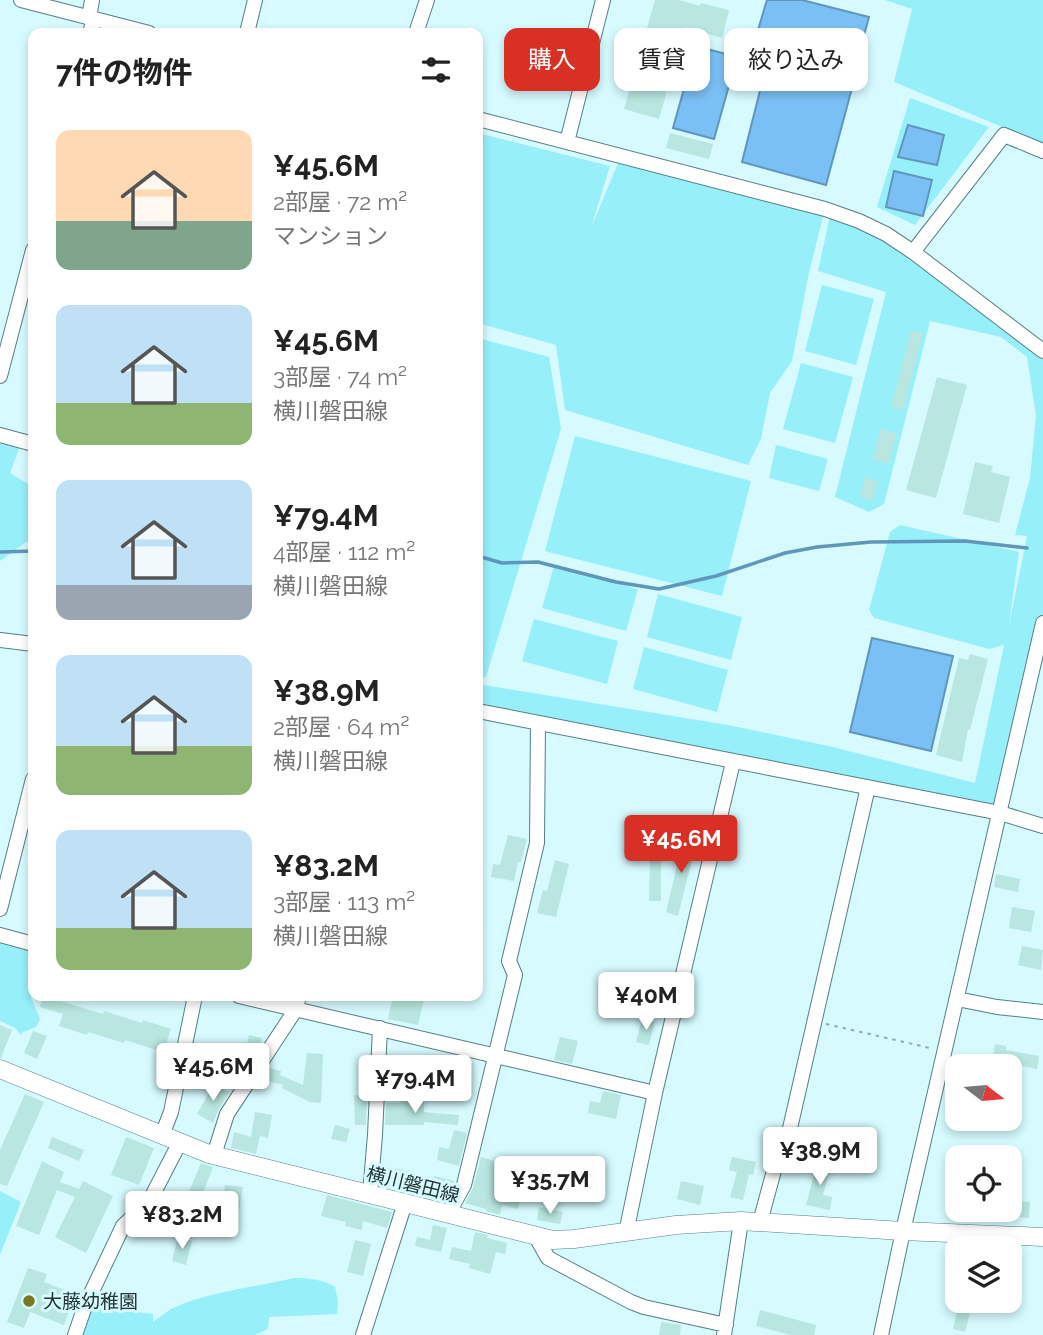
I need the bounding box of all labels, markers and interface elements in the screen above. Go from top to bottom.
chip: 購入 [504,28,600,91]
chip: 賃貸 [614,28,710,91]
chip: 絞り込み [724,28,868,91]
icon: filters [417,51,455,89]
text: 7件の物件 [56,55,193,90]
text: ¥45.6M [273,148,379,183]
icon: home [112,158,196,242]
text: 2部屋 · 72 m² [273,188,407,215]
text: マンション [273,222,388,249]
text: ¥45.6M [273,323,379,358]
icon: home [112,333,196,417]
text: 3部屋 · 74 m² [273,363,407,390]
text: 横川磐田線 [273,397,388,424]
text: ¥79.4M [273,498,379,533]
icon: home [112,508,196,592]
text: 4部屋 · 112 m² [273,538,415,565]
text: 横川磐田線 [273,572,388,599]
text: ¥38.9M [273,673,380,708]
icon: home [112,683,196,767]
text: 2部屋 · 64 m² [273,713,409,740]
text: 横川磐田線 [273,747,388,774]
pin: ¥45.6M [624,816,738,875]
text: ¥45.6M [640,824,722,851]
text: ¥83.2M [273,848,379,883]
icon: home [112,858,196,942]
text: 3部屋 · 113 m² [273,888,415,915]
text: 横川磐田線 [273,922,388,949]
pin: ¥40M [605,972,687,1032]
text: ¥40M [614,981,678,1008]
pin: ¥45.6M [156,1044,270,1103]
text: ¥45.6M [172,1052,254,1079]
north arrow [945,1054,1022,1130]
map controls [945,1054,1022,1313]
pin: ¥79.4M [358,1056,472,1115]
text: ¥79.4M [374,1064,456,1091]
pin: ¥38.9M [763,1128,877,1187]
text: ¥38.9M [779,1136,861,1163]
button: locate [945,1145,1022,1222]
pin: ¥35.7M [493,1156,607,1216]
street label: 横川磐田線 [364,1162,462,1206]
text: ¥35.7M [510,1165,590,1192]
pin: ¥83.2M [125,1192,239,1251]
text: ¥83.2M [141,1200,223,1227]
button: layers [945,1236,1022,1313]
place label: 大藤幼稚園 [43,1290,138,1312]
marker: 大藤幼稚園 [21,1293,37,1309]

